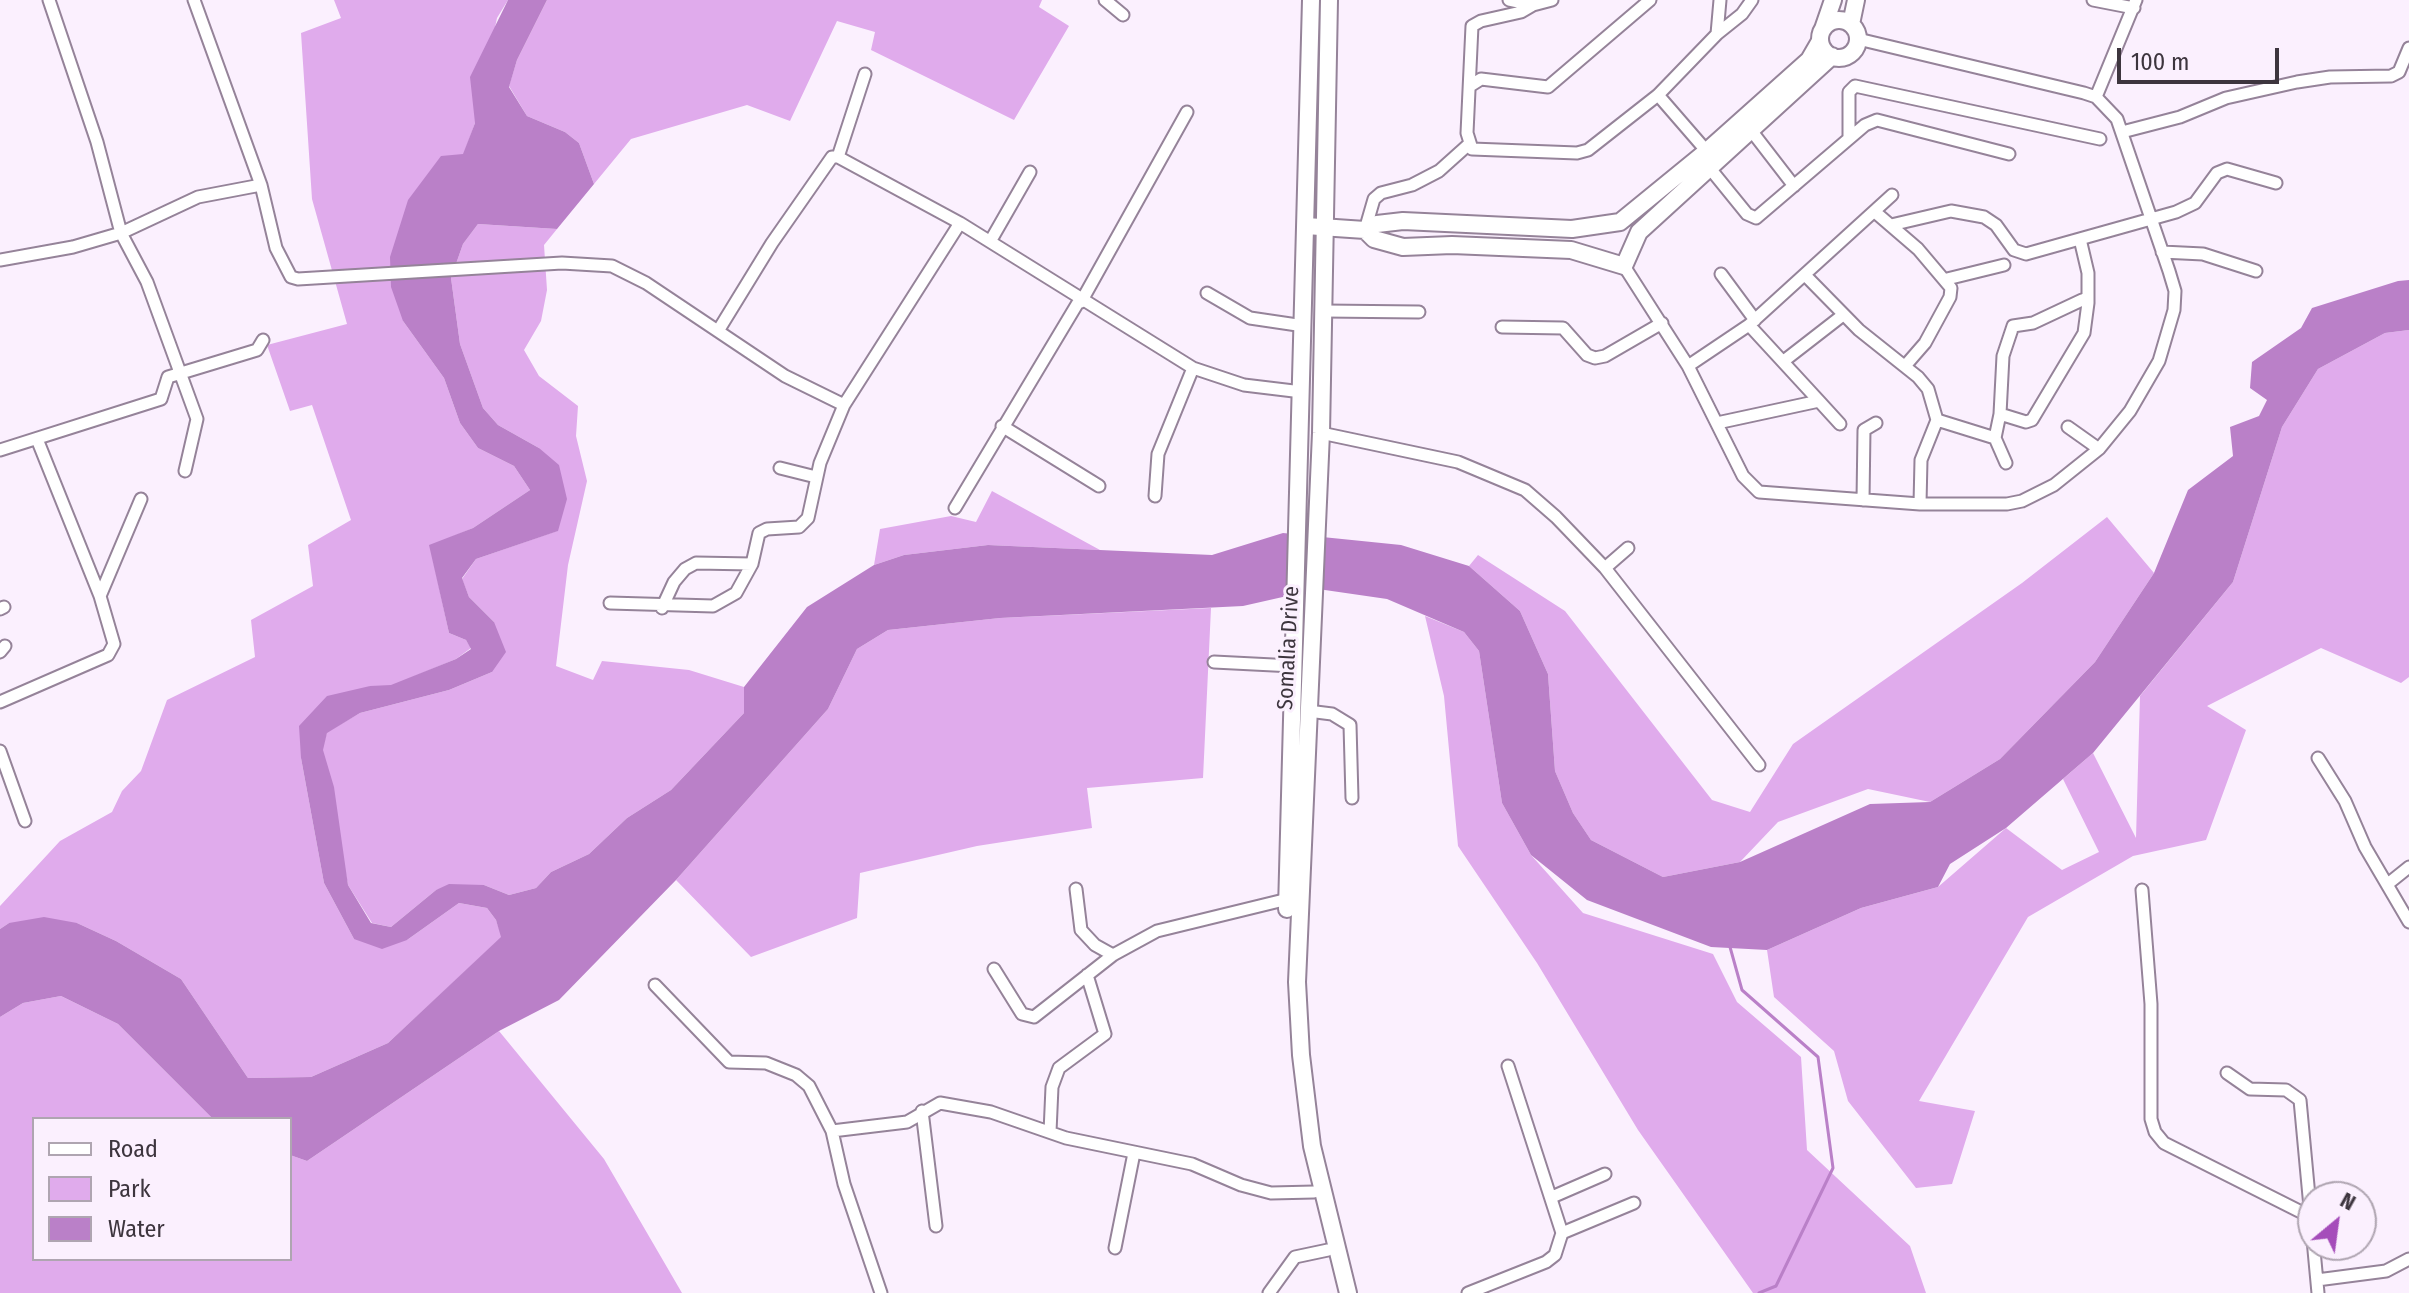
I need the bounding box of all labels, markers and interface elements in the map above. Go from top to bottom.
scale bar [2121,32,2283,82]
text: 100 m [2131,48,2189,76]
street label: Somalia Drive [1273,585,1305,711]
legend [32,1117,292,1261]
text: Road [108,1135,158,1163]
text: Park [108,1175,151,1203]
north arrow [2297,1181,2377,1261]
text: N [2336,1186,2360,1216]
text: Water [108,1215,165,1243]

